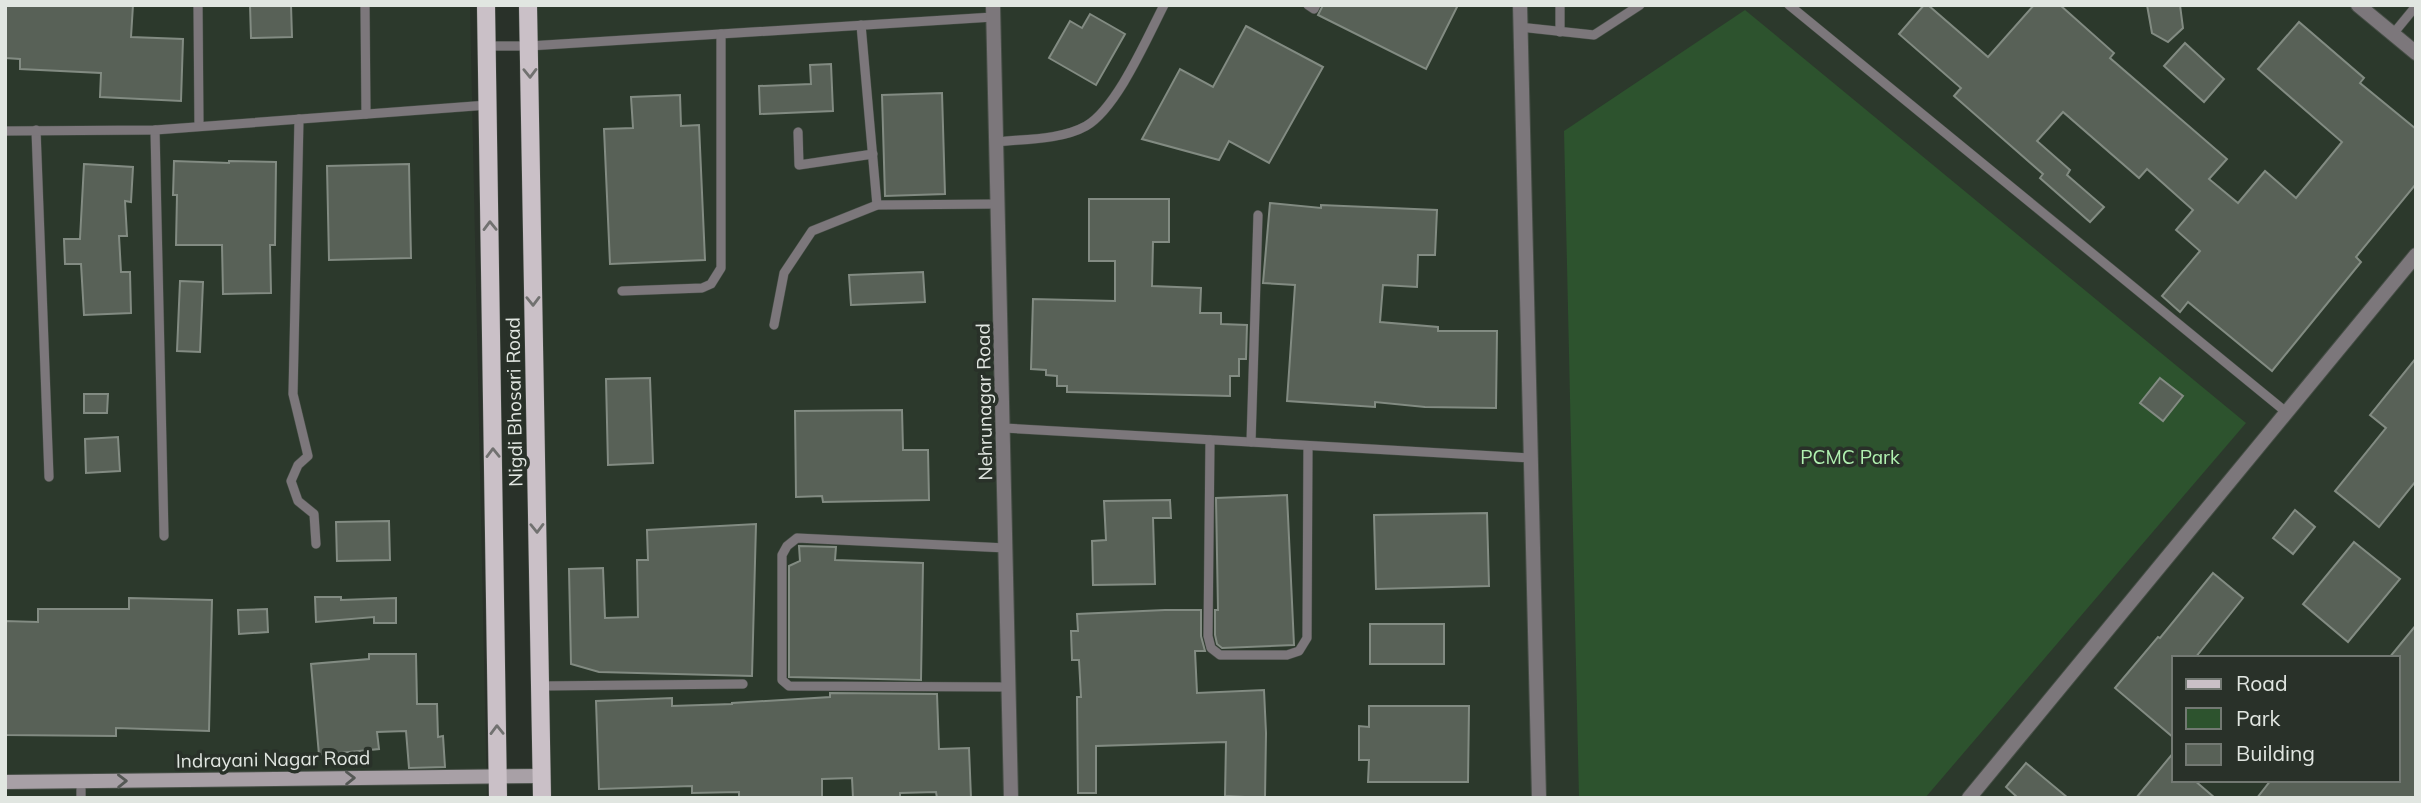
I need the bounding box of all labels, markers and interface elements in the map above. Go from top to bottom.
one-way arrow [522,69,538,79]
one-way arrow [482,220,498,230]
one-way arrow [526,296,541,307]
street label: Nigdi Bhosari Road [501,317,527,487]
street label: Nehrunagar Road [971,323,997,481]
park label: PCMC Park [1800,445,1900,469]
one-way arrow [485,447,501,458]
one-way arrow [529,524,545,534]
legend [2172,656,2400,782]
text: Road [2236,670,2287,696]
text: Park [2236,705,2280,731]
one-way arrow [489,724,505,734]
text: Building [2236,740,2315,766]
street label: Indrayani Nagar Road [176,745,370,773]
one-way arrow [345,770,356,785]
one-way arrow [118,773,128,789]

